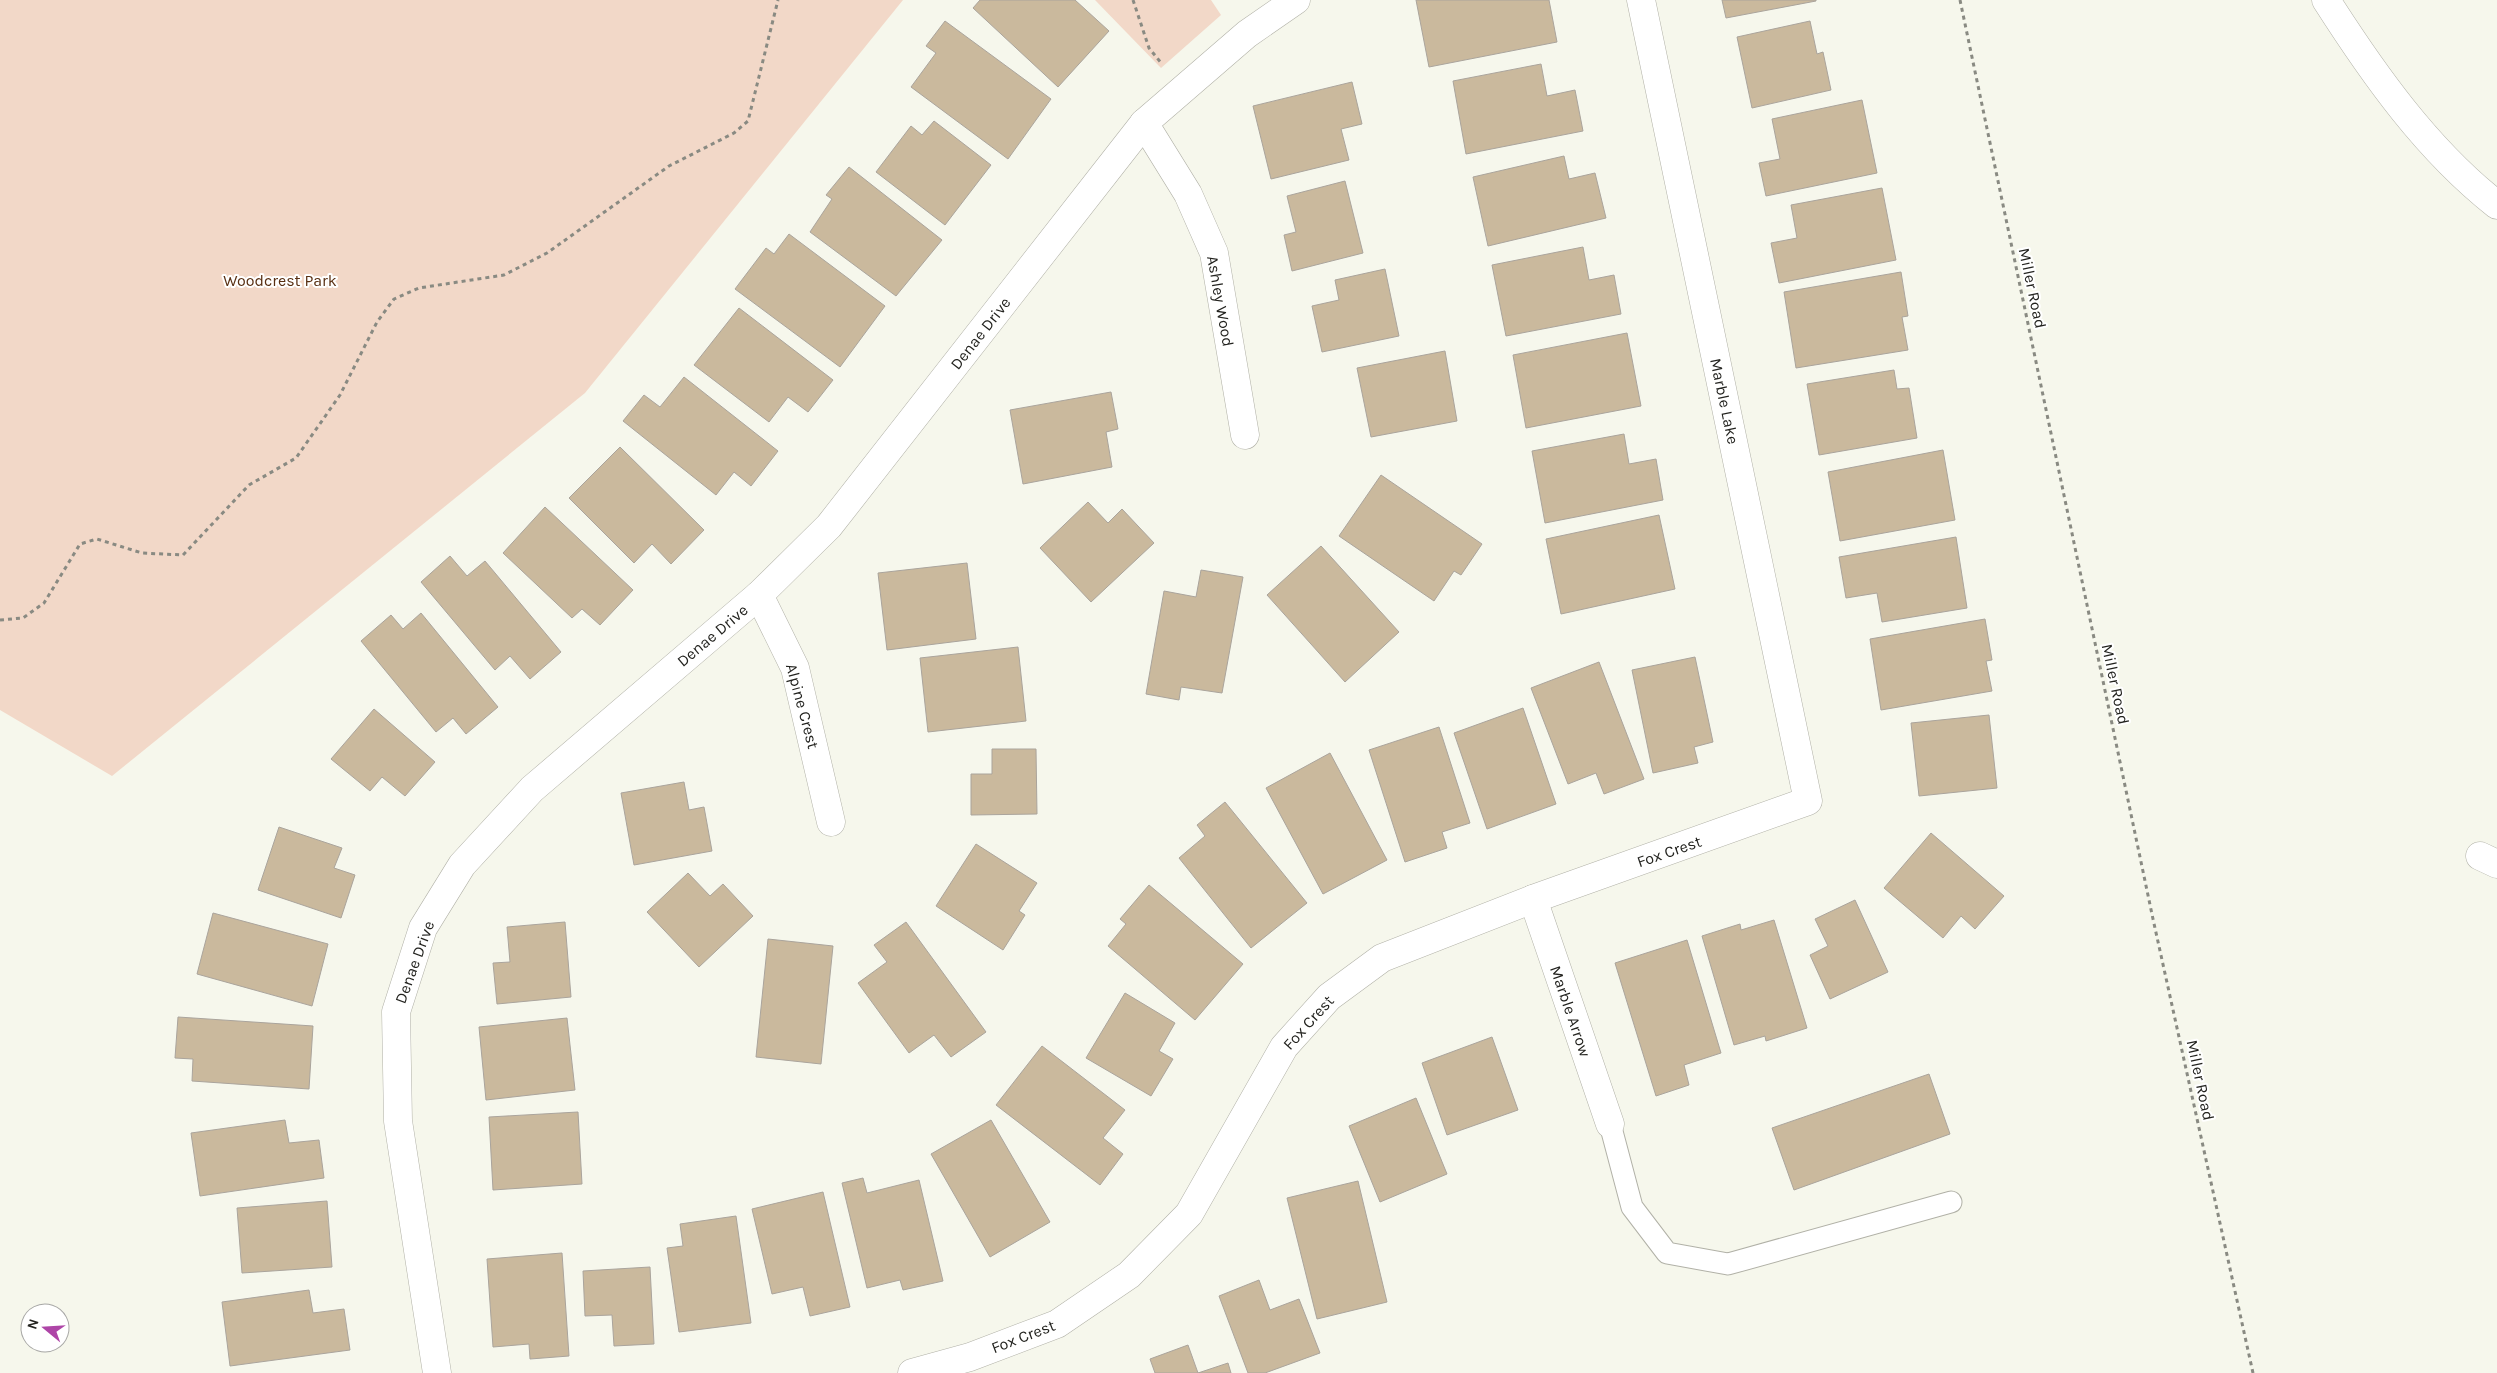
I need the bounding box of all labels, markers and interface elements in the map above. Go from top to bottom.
street label: Miller Road [2015,246,2050,330]
street label: Ashley Wood [1203,254,1238,348]
park label: Woodcrest Park [223,271,337,290]
street label: Denae Drive [946,293,1015,373]
street label: Marble Lake [1706,356,1743,446]
street label: Denae Drive [673,600,752,671]
street label: Miller Road [2098,642,2133,726]
street label: Alpine Crest [782,661,823,751]
street label: Fox Crest [1634,832,1704,871]
street label: Denae Drive [391,918,438,1006]
street label: Marble Arrow [1546,963,1595,1060]
street label: Fox Crest [1279,991,1338,1054]
street label: Miller Road [2183,1038,2218,1122]
north arrow [20,1303,70,1353]
street label: Fox Crest [989,1316,1058,1357]
text: N [23,1317,43,1332]

